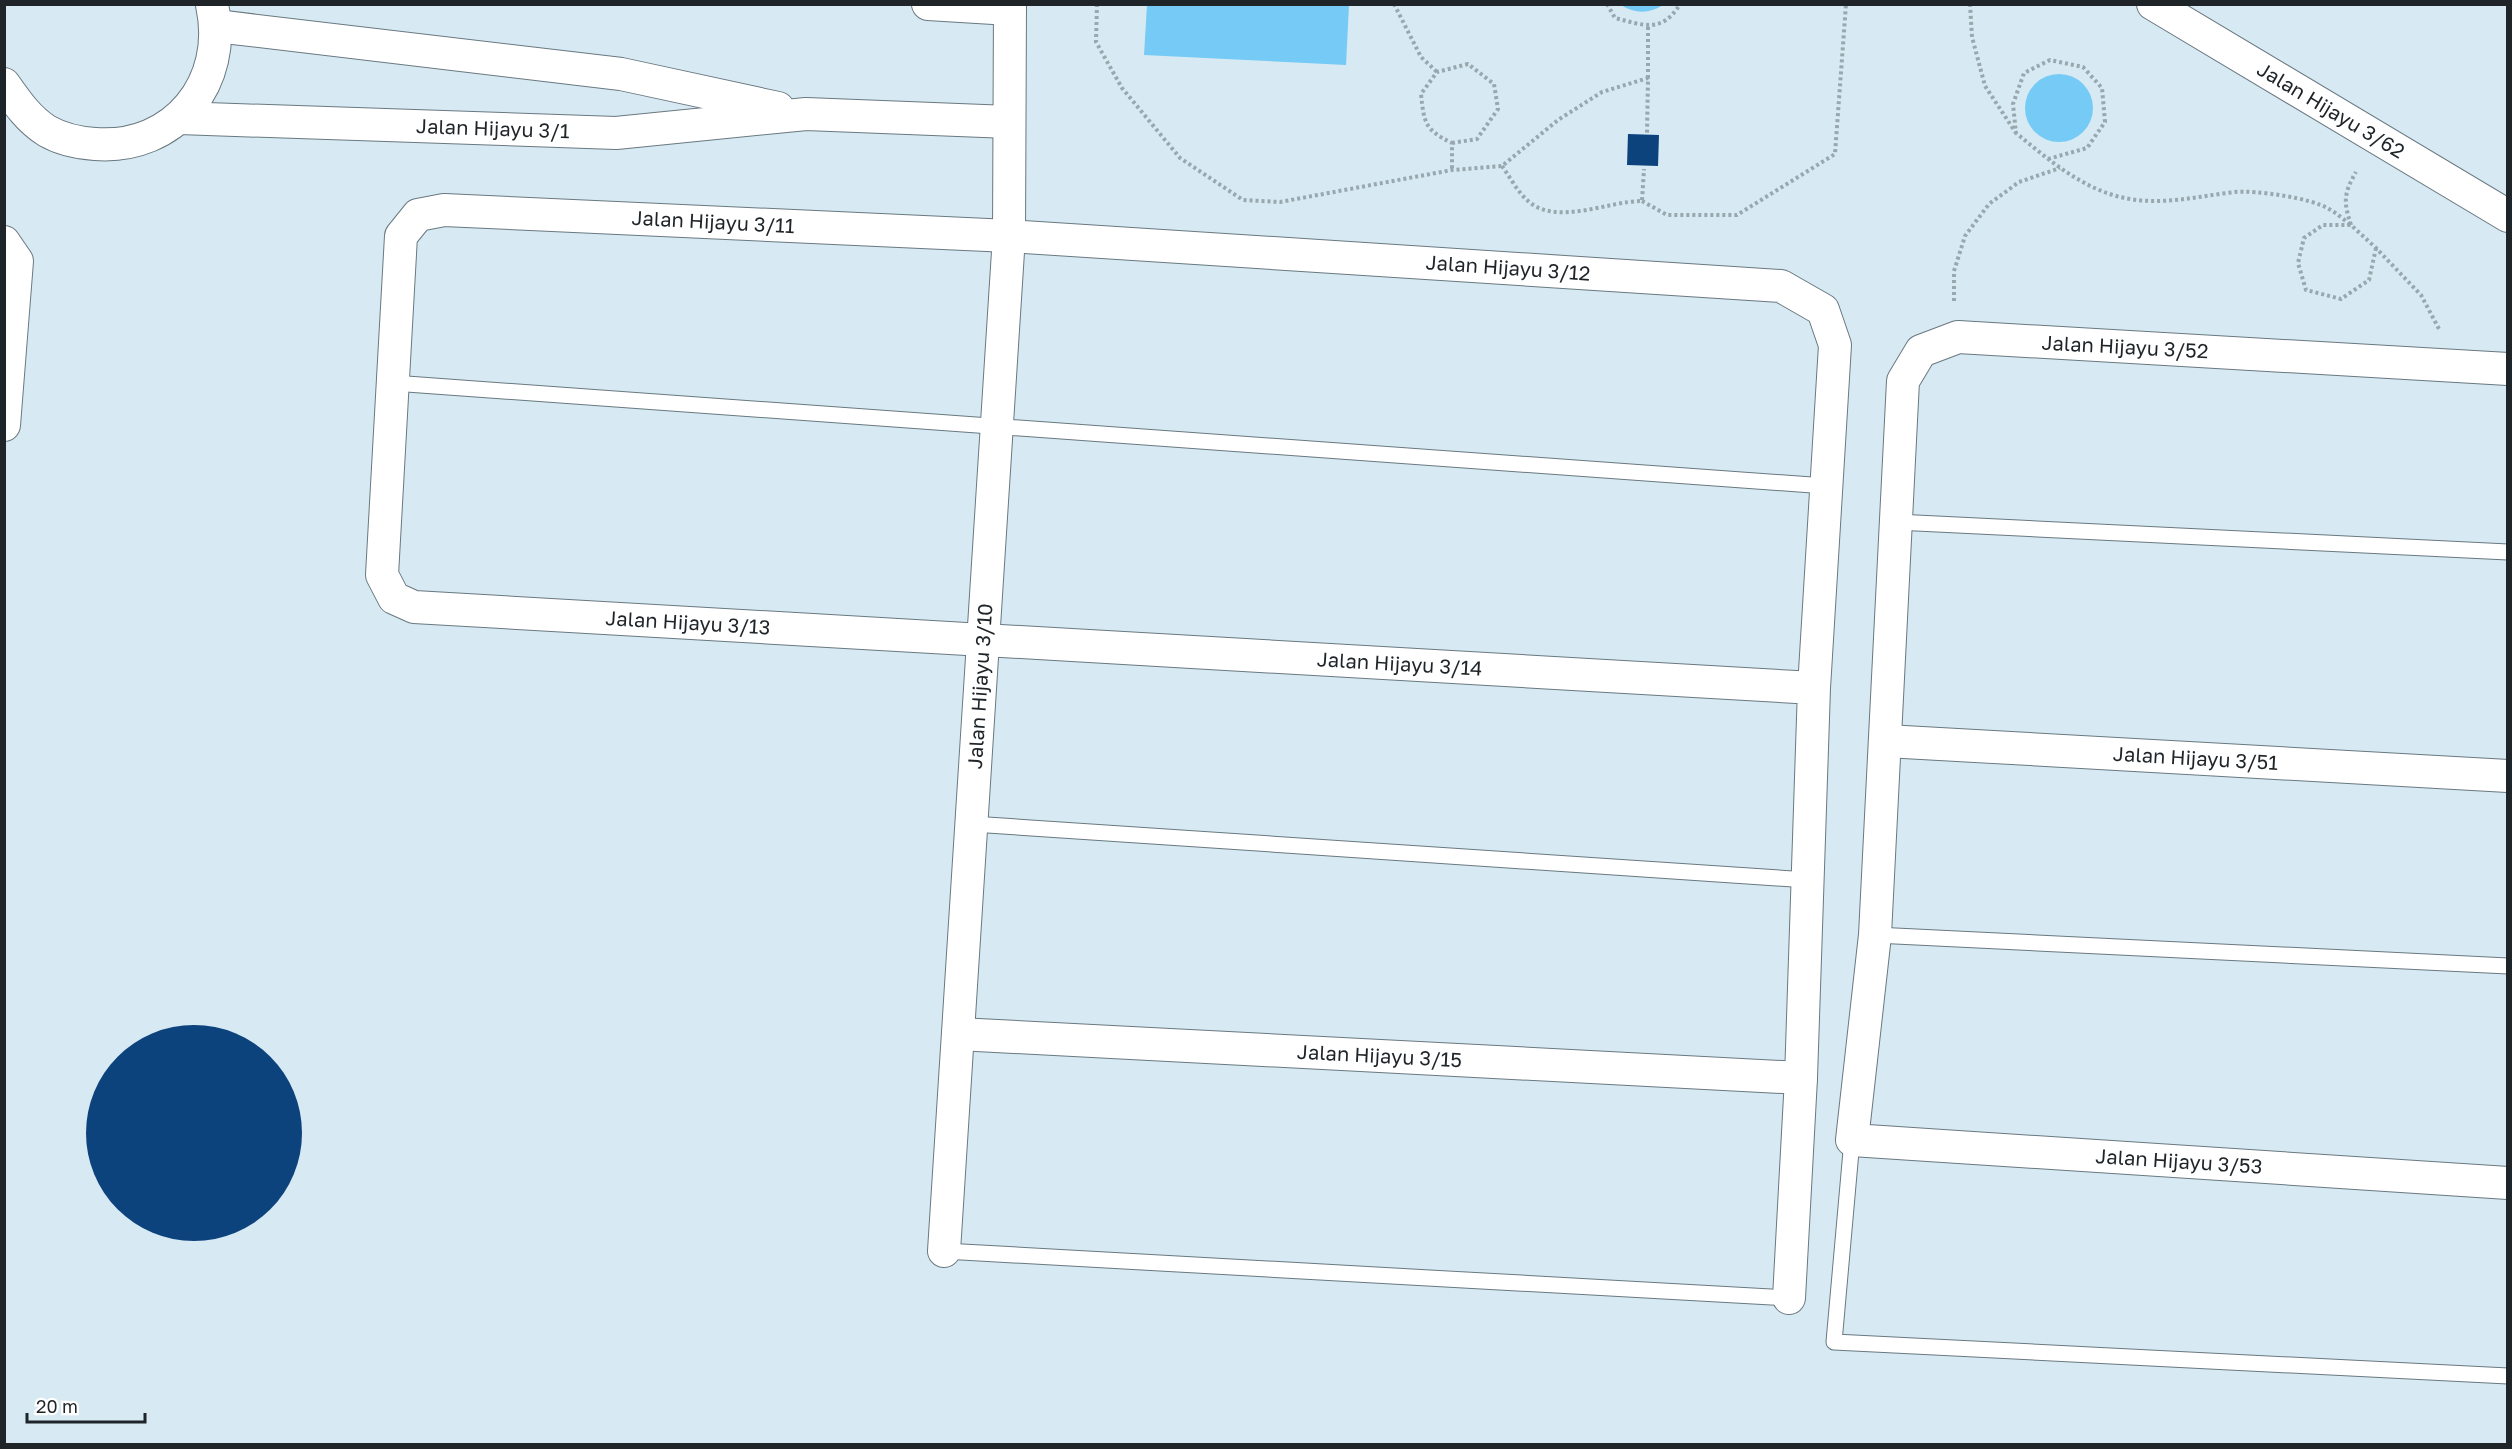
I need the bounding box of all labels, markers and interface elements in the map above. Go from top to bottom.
street label: Jalan Hijayu 3/62 [2253,56,2409,163]
street label: Jalan Hijayu 3/1 [416,113,570,142]
street label: Jalan Hijayu 3/11 [631,205,795,237]
street label: Jalan Hijayu 3/12 [1425,249,1591,285]
street label: Jalan Hijayu 3/52 [2041,330,2209,362]
street label: Jalan Hijayu 3/10 [962,602,996,770]
street label: Jalan Hijayu 3/13 [605,605,771,639]
street label: Jalan Hijayu 3/14 [1316,646,1483,680]
street label: Jalan Hijayu 3/51 [2112,741,2279,774]
street label: Jalan Hijayu 3/15 [1296,1039,1463,1071]
street label: Jalan Hijayu 3/53 [2095,1143,2263,1178]
scale bar [27,1386,146,1424]
text: 20 m [36,1395,78,1417]

